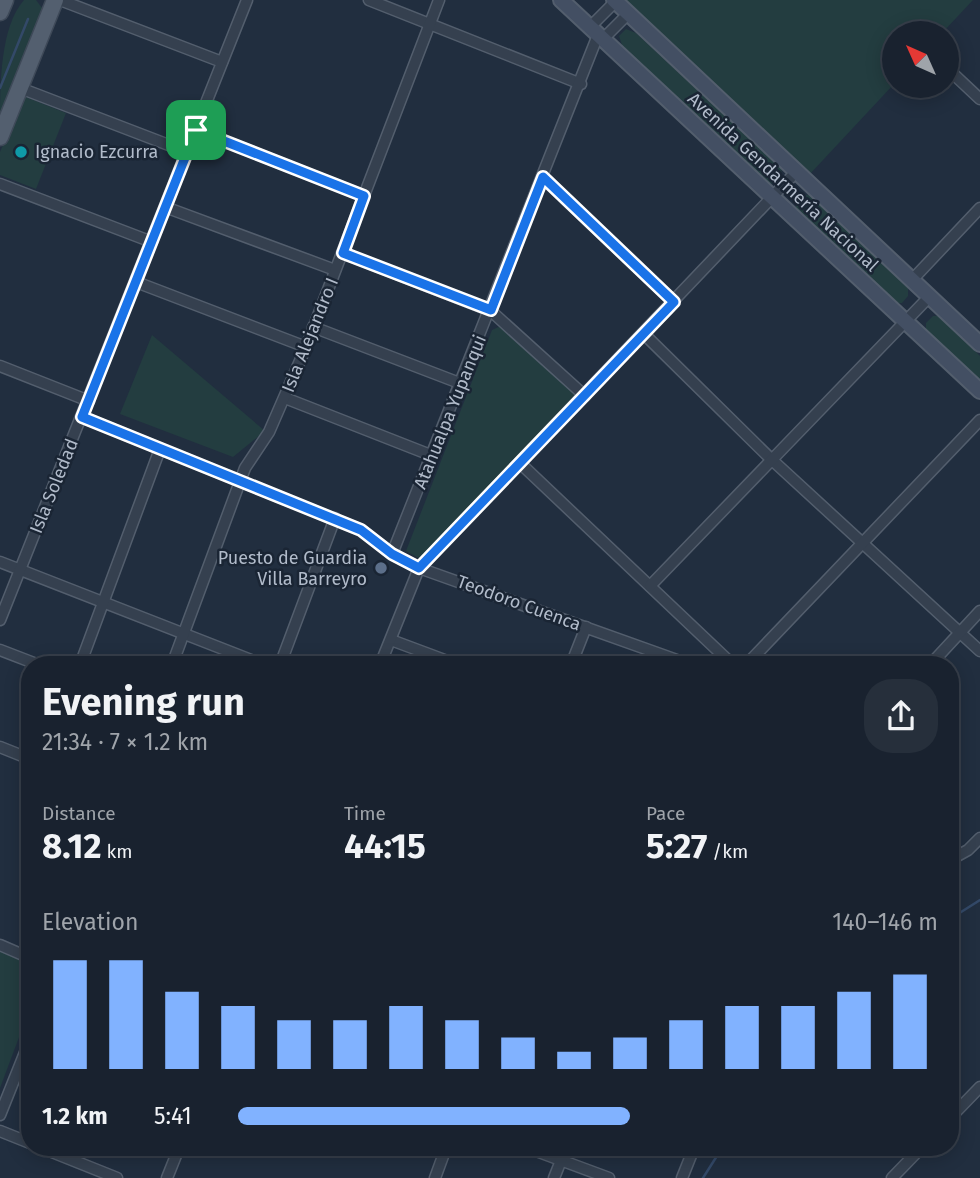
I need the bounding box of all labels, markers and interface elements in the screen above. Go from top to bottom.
north arrow [882,21,959,98]
map controls [882,21,959,98]
street label: Avenida Gendarmería Nacional [683,88,883,276]
pin [166,100,226,160]
icon: arrive [177,111,215,149]
place label: Ignacio Ezcurra [35,141,158,163]
marker: Ignacio Ezcurra [13,144,29,160]
street label: Isla Alejandro I [277,274,343,396]
street label: Atahualpa Yupanqui [409,332,491,492]
street label: Isla Soledad [25,435,83,537]
place label: Puesto de Guardia Villa Barreyro [218,547,367,590]
marker: Puesto de Guardia Villa Barreyro [373,560,389,576]
street label: Teodoro Cuenca [454,570,584,636]
text: Evening run [42,679,245,725]
button: share [864,679,938,753]
text: 21:34 · 7 × 1.2 km [42,728,208,756]
text: Distance [42,802,116,825]
text: Time [344,802,386,825]
text: Pace [646,802,685,825]
text: 8.12 [42,825,102,867]
text: 44:15 [344,825,426,867]
text: 5:27 [646,825,707,867]
text: km [102,840,133,863]
text: /km [707,840,748,863]
text: Elevation [42,908,138,936]
text: 140–146 m [832,908,938,936]
text: 1.2 km [42,1102,108,1130]
text: 5:41 [154,1102,192,1130]

